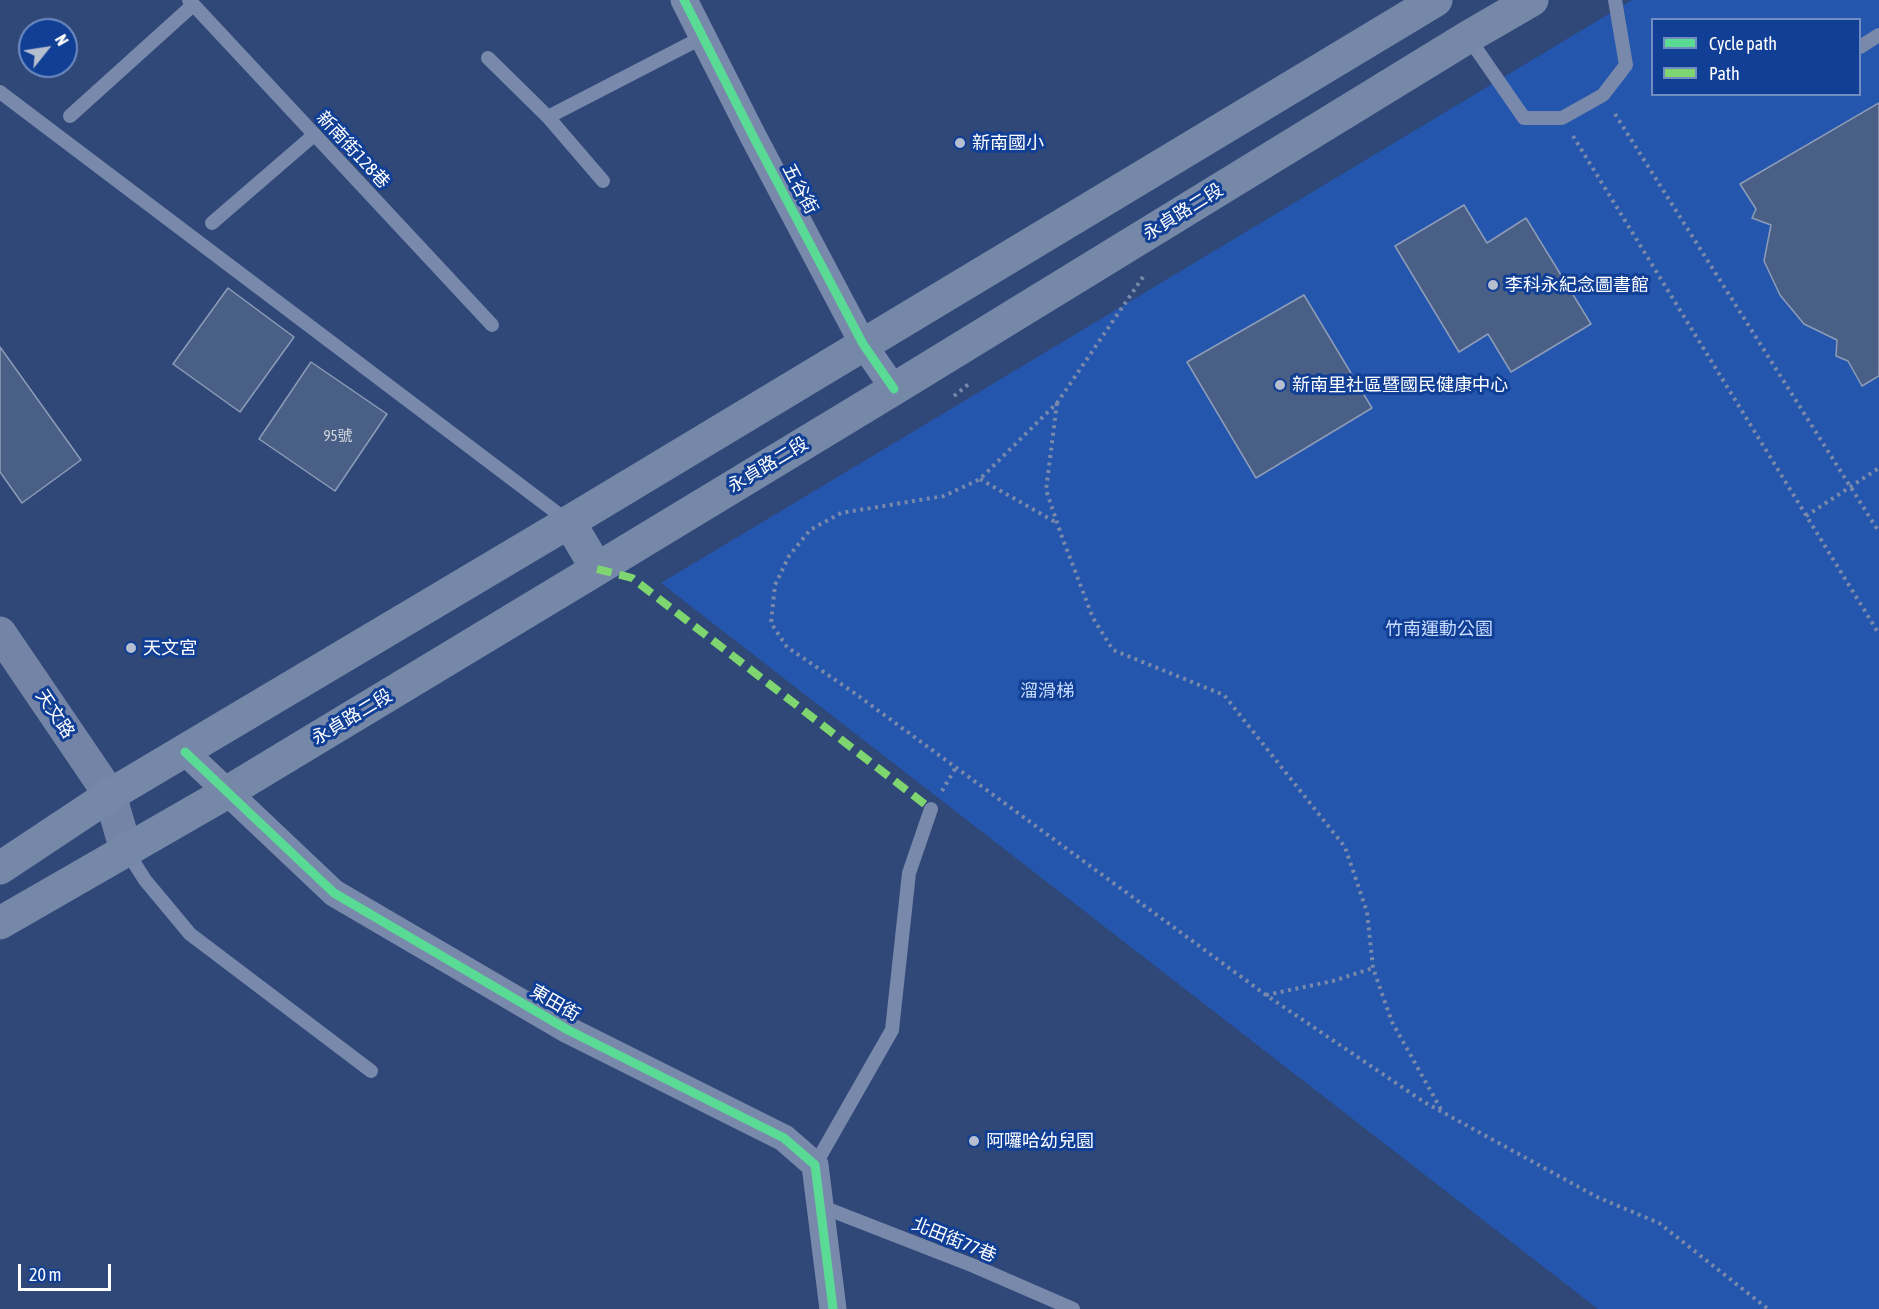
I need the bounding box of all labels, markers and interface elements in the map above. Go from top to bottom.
north arrow [18,18,78,78]
legend [1651,18,1861,96]
text: N [52,31,72,49]
text: Cycle path [1709,33,1777,54]
text: Path [1709,63,1740,84]
street label: 新南街128巷 [312,107,394,193]
place label: 新南國小 [972,132,1044,154]
marker: 新南國小 [953,136,967,150]
street label: 五谷街 [778,160,822,218]
street label: 永貞路二段 [1139,179,1227,245]
place label: 李科永紀念圖書館 [1505,274,1649,296]
marker: 李科永紀念圖書館 [1486,278,1500,292]
place label: 新南里社區暨國民健康中心 [1292,374,1508,396]
marker: 新南里社區暨國民健康中心 [1273,378,1287,392]
house number: 95號 [323,427,353,445]
street label: 永貞路二段 [724,433,812,497]
park label: 竹南運動公園 [1385,618,1493,640]
place label: 天文宮 [143,637,197,659]
marker: 天文宮 [124,641,138,655]
park label: 溜滑梯 [1020,680,1074,702]
street label: 永貞路二段 [308,685,396,749]
street label: 天文路 [31,686,79,742]
street label: 東田街 [526,980,584,1026]
place label: 阿囉哈幼兒園 [986,1130,1094,1152]
marker: 阿囉哈幼兒園 [967,1134,981,1148]
street label: 北田街77巷 [909,1213,999,1267]
scale bar [21,1252,114,1290]
text: 20 m [29,1264,61,1285]

